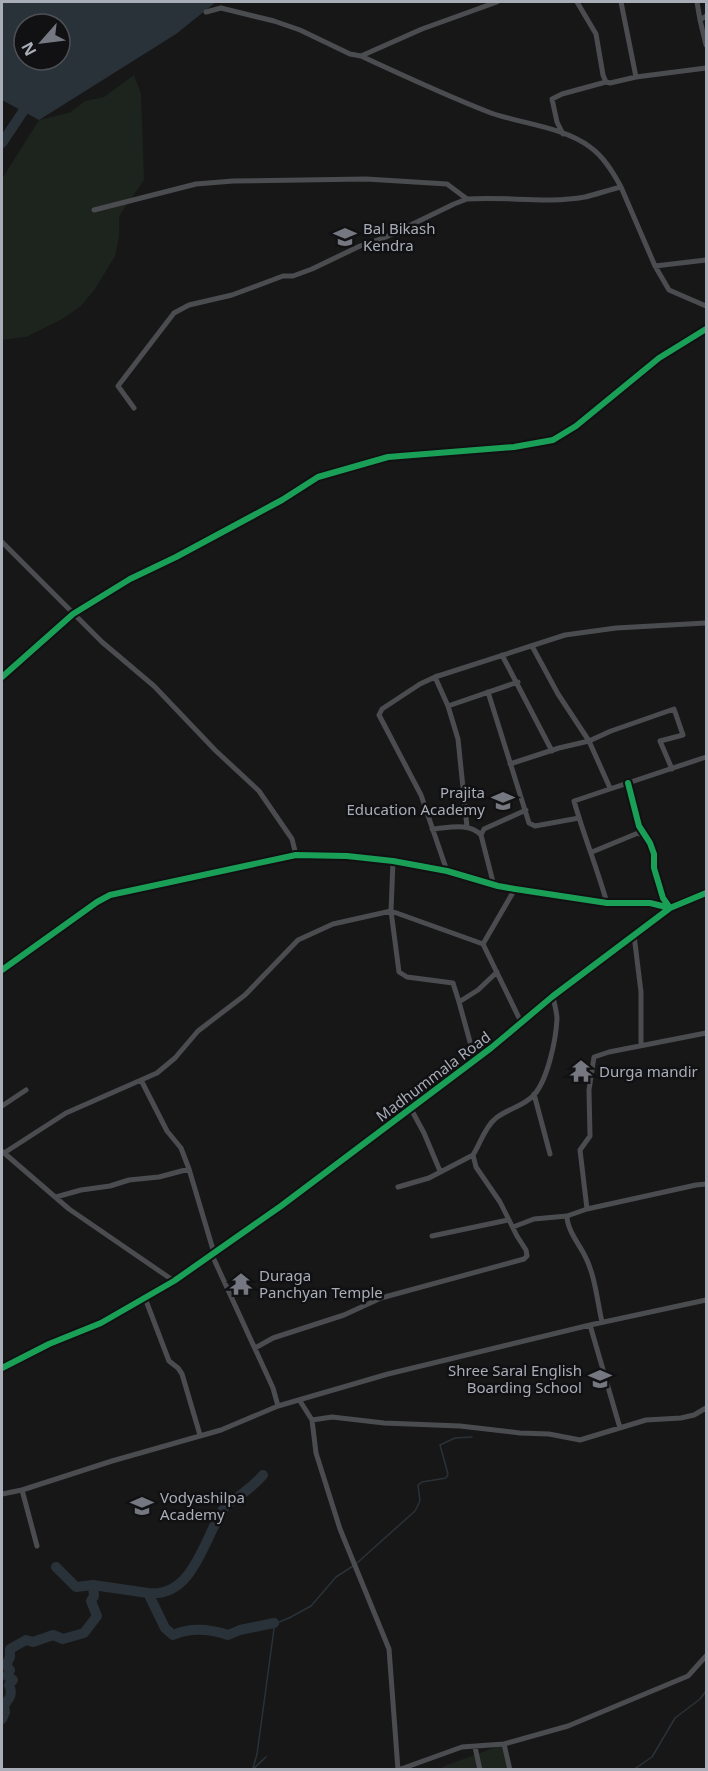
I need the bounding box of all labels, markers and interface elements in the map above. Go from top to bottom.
north arrow [12,12,72,72]
text: N [16,38,42,60]
place label: Bal Bikash Kendra [363,218,435,255]
school or university icon: Bal Bikash Kendra [332,224,358,250]
place label: Prajita Education Academy [346,782,485,819]
school or university icon: Prajita Education Academy [490,788,516,814]
street label: Madhummala Road [372,1026,494,1126]
temple icon: Durga mandir [568,1058,594,1084]
place label: Durga mandir [599,1061,698,1081]
place label: Duraga Panchyan Temple [259,1265,383,1302]
temple icon: Duraga Panchyan Temple [228,1271,254,1297]
place label: Shree Saral English Boarding School [448,1360,582,1397]
school or university icon: Shree Saral English Boarding School [587,1366,613,1392]
place label: Vodyashilpa Academy [160,1487,245,1524]
school or university icon: Vodyashilpa Academy [129,1493,155,1519]

